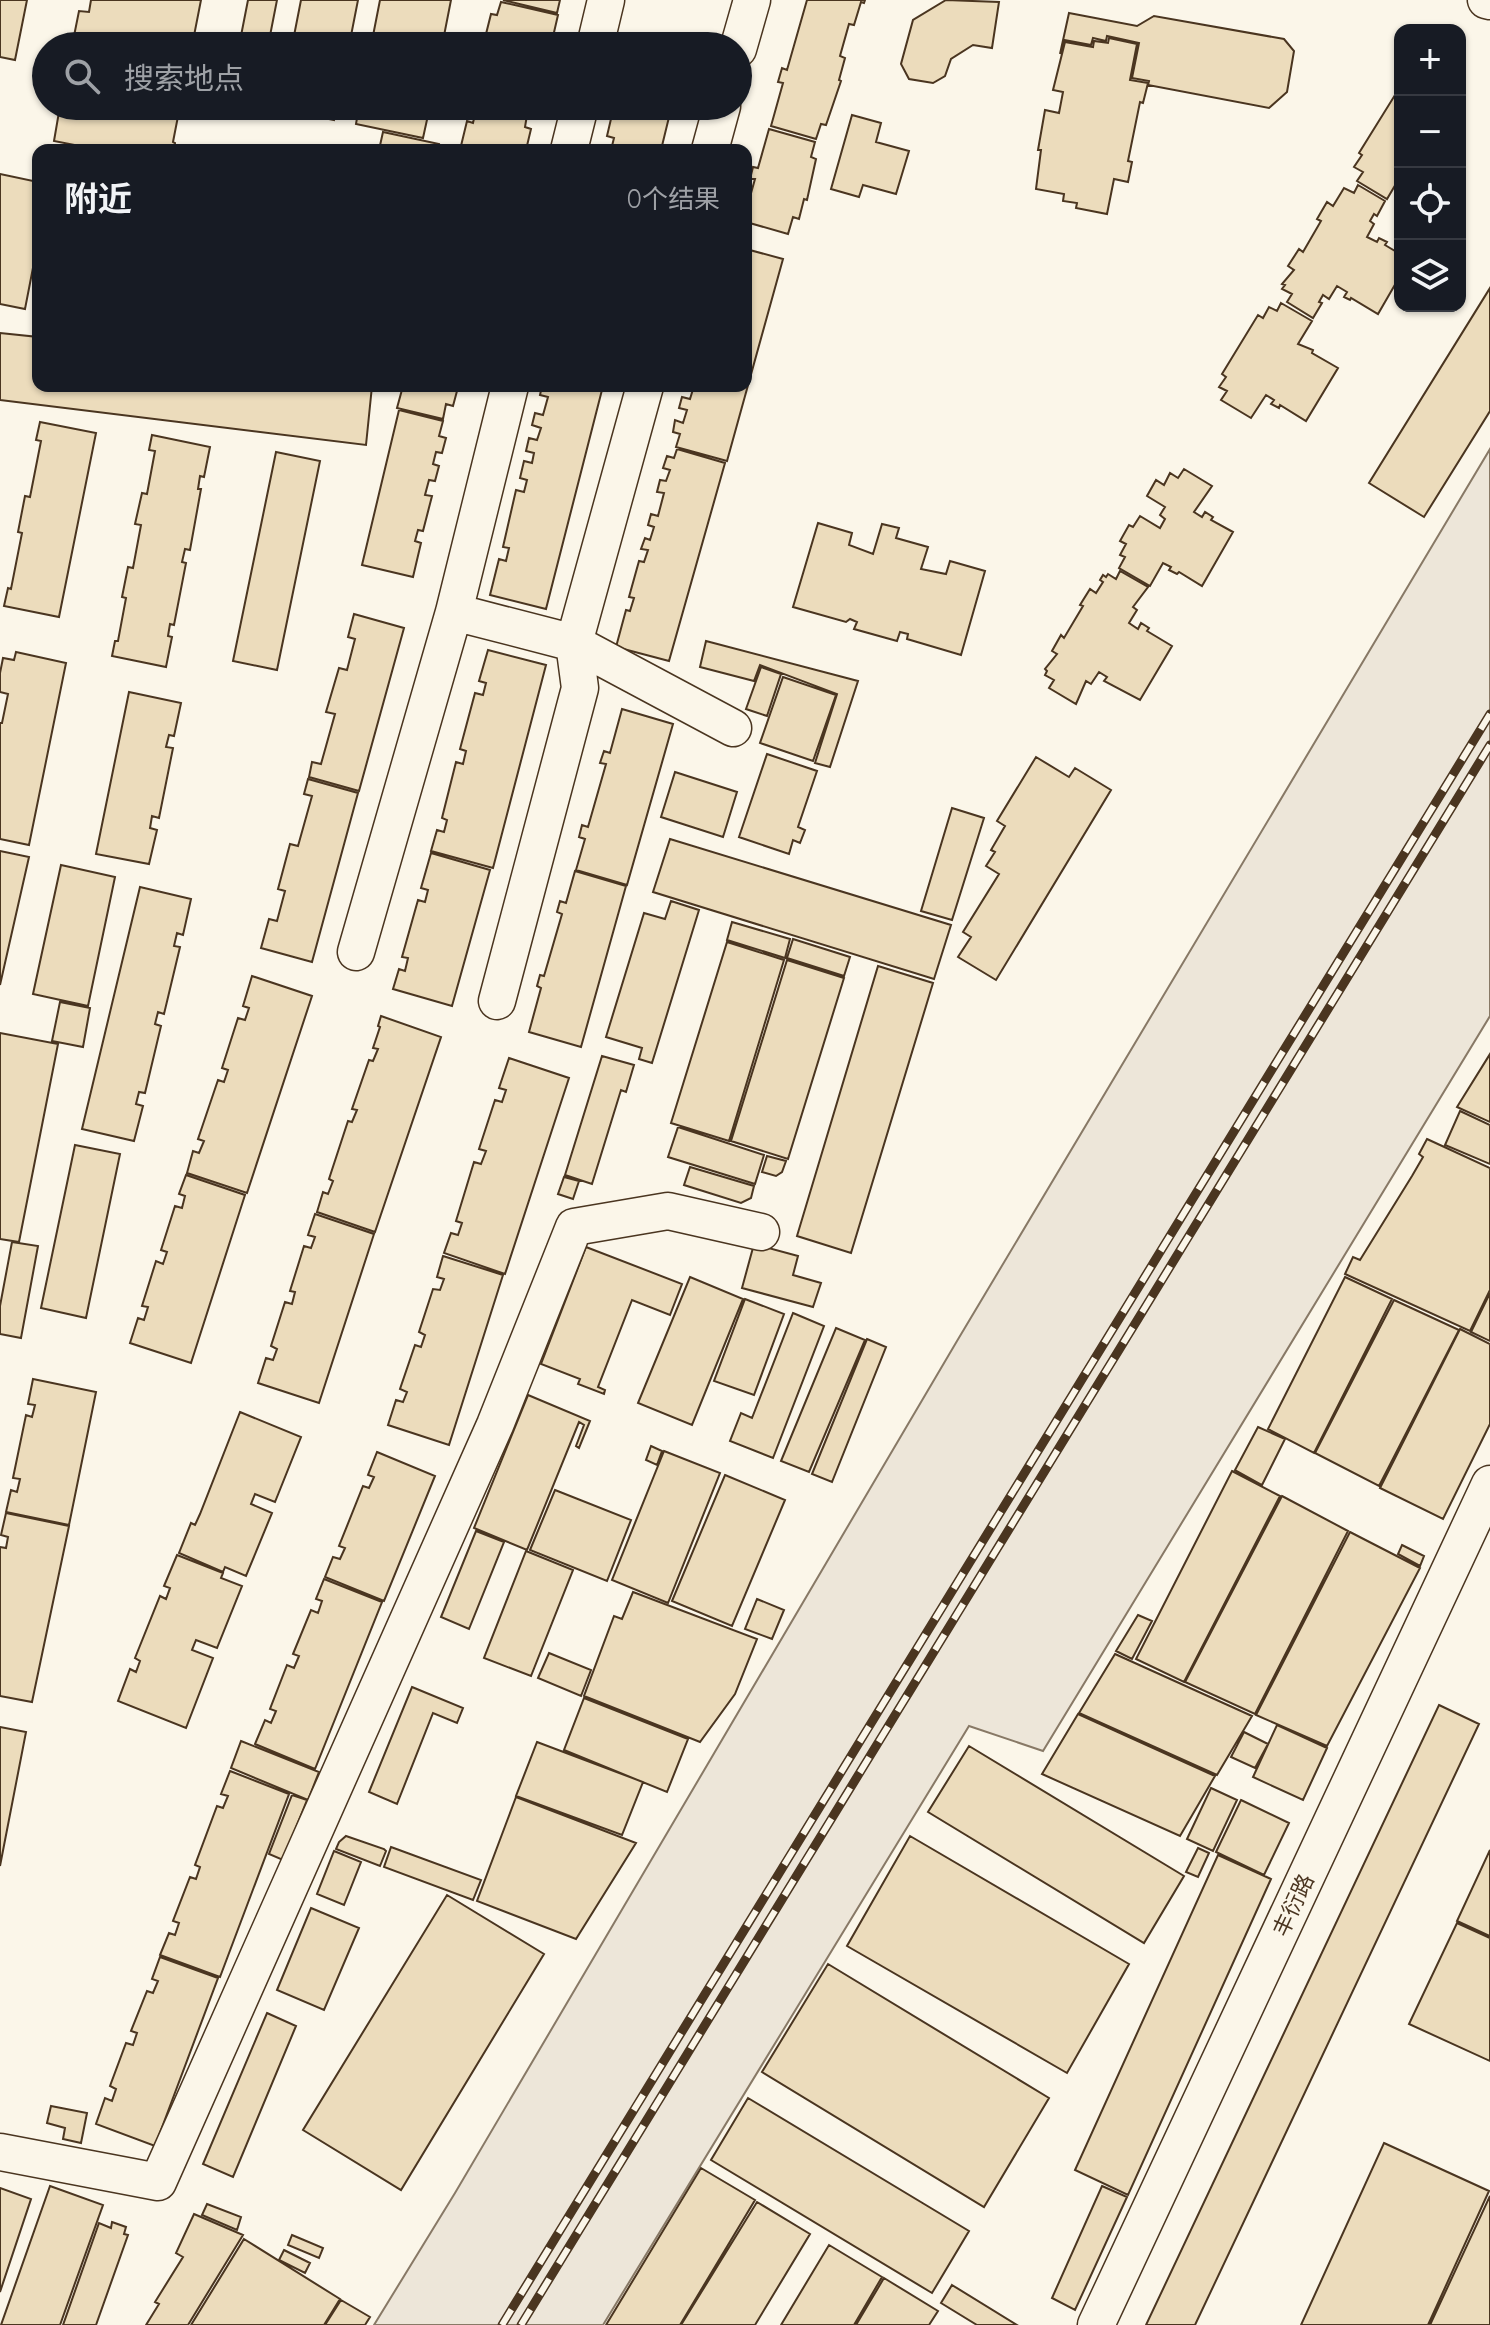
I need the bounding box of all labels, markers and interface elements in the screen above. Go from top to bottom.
map controls [1394,24,1466,312]
button: + [1394,24,1466,96]
search box [32,32,752,120]
icon: search [60,54,104,98]
text: 搜索地点 [124,59,244,97]
button: − [1394,96,1466,168]
button: locate [1394,168,1466,240]
text: 附近 [64,177,132,220]
text: 0个结果 [627,182,720,215]
button: layers [1394,240,1466,312]
street label: 丰衍路 [1266,1869,1320,1941]

